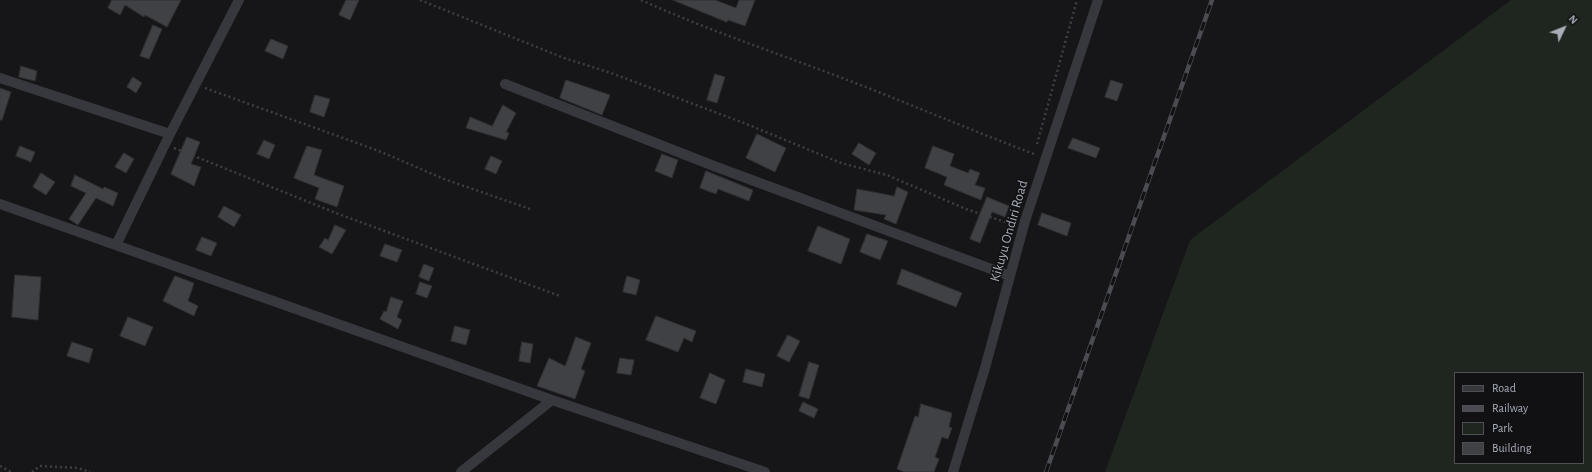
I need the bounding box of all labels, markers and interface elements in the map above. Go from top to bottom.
north arrow [1544,8,1584,48]
text: N [1567,13,1580,26]
street label: Kikuyu Ondiri Road [987,178,1031,284]
legend [1454,372,1584,464]
text: Road [1492,382,1516,394]
text: Railway [1492,402,1528,414]
text: Park [1492,422,1513,434]
text: Building [1492,442,1532,454]

